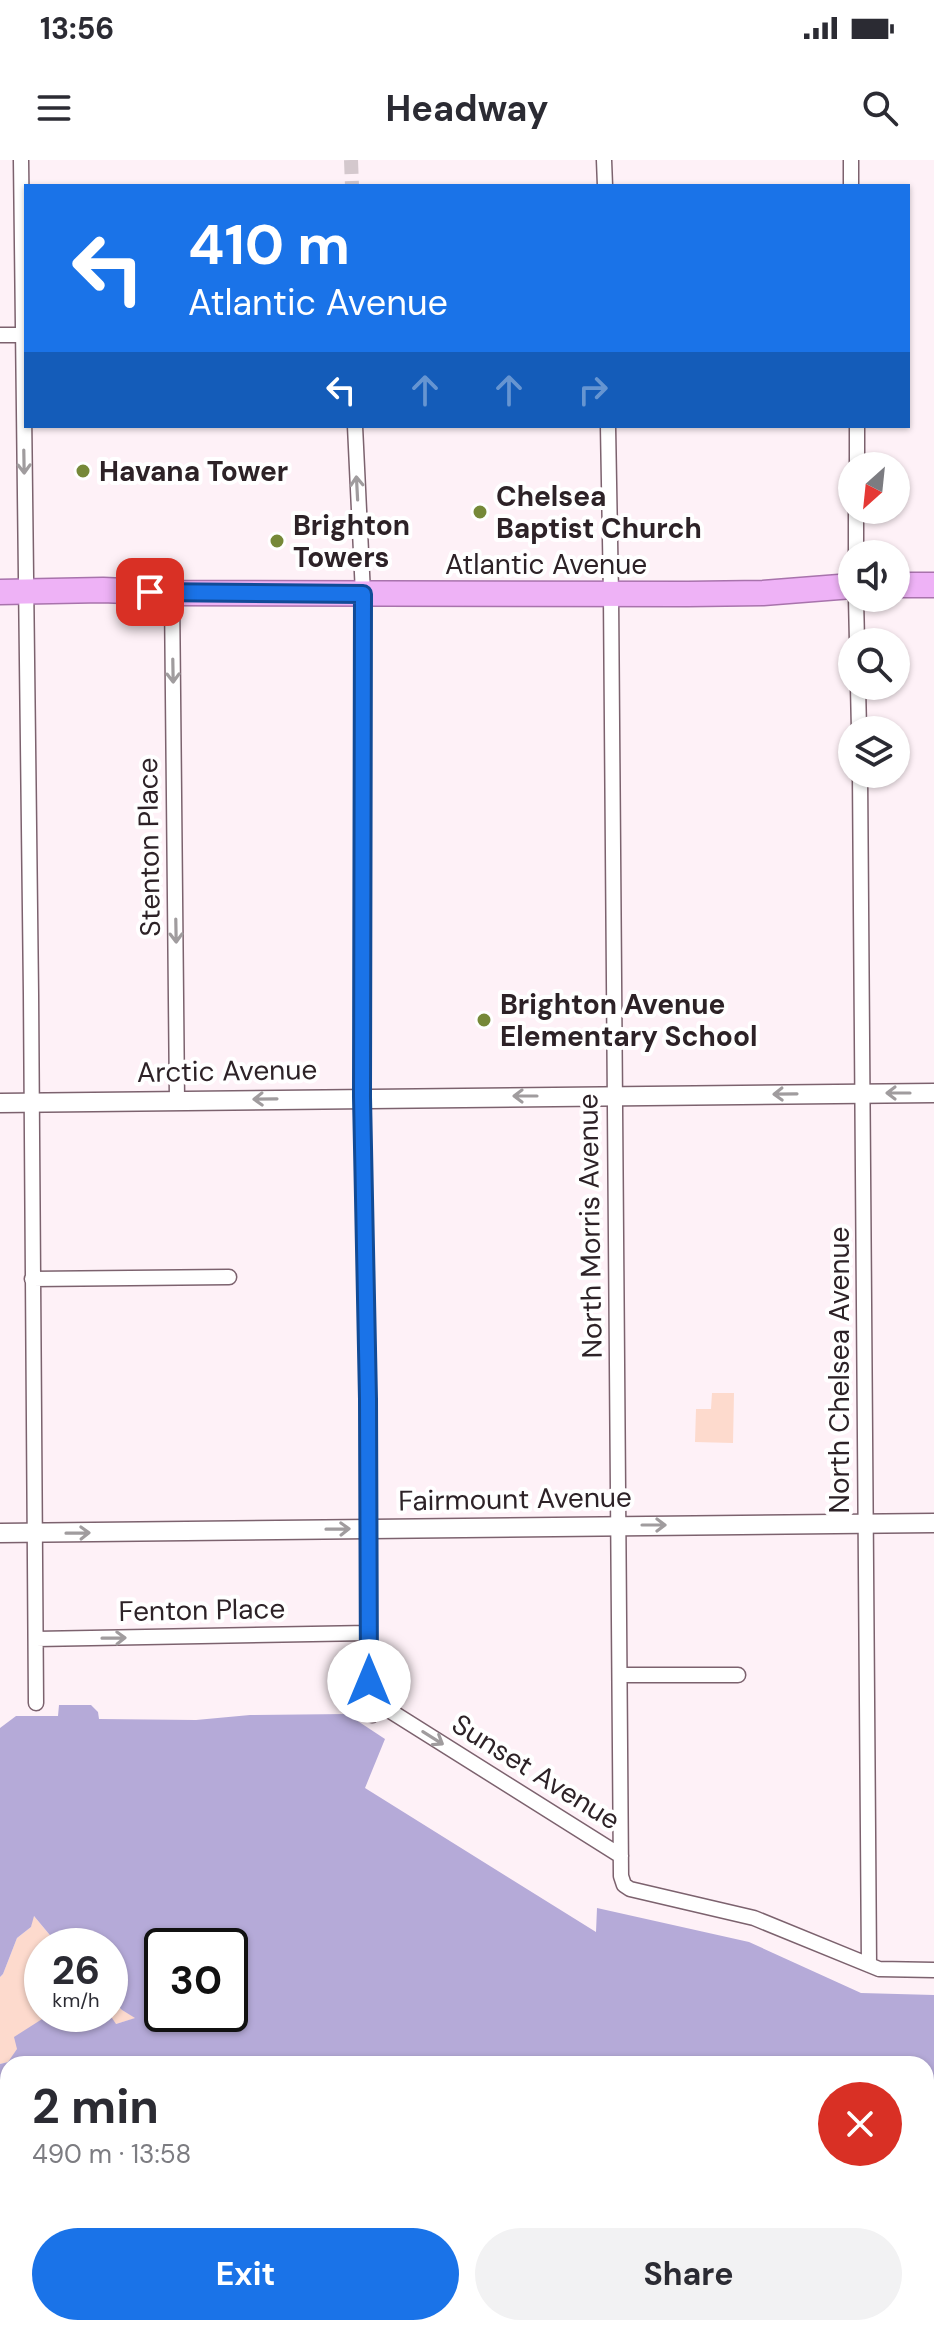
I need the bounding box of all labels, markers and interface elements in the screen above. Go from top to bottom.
text: 13:56 [40,9,114,48]
text: Headway [386,85,548,132]
icon: menu [32,86,76,130]
icon: search [858,86,902,130]
text: 410 m [188,208,350,281]
icon: left [56,216,160,320]
text: Atlantic Avenue [188,279,448,326]
icon: left [319,368,363,412]
icon: ahead [403,368,447,412]
icon: ahead [487,368,531,412]
icon: right [571,368,615,412]
one-way arrow [17,448,32,475]
north arrow [838,452,910,524]
map controls [838,452,910,788]
place label: Havana Tower [99,453,288,490]
marker: Havana Tower [74,462,92,480]
one-way arrow [350,475,365,502]
place label: Chelsea Baptist Church [496,478,702,547]
marker: Chelsea Baptist Church [471,503,489,521]
place label: Brighton Towers [293,507,410,576]
marker: Brighton Towers [268,532,286,550]
button: sound [838,540,910,612]
street label: Atlantic Avenue [445,546,647,583]
pin [116,558,184,626]
icon: arrive [128,570,172,614]
button: search [838,628,910,700]
one-way arrow [165,657,181,684]
button: layers [838,716,910,788]
street label: Stenton Place [129,757,169,937]
one-way arrow [168,917,183,944]
place label: Brighton Avenue Elementary School [500,986,757,1055]
marker: Brighton Avenue Elementary School [475,1011,493,1029]
street label: Arctic Avenue [137,1051,317,1091]
one-way arrow [885,1085,912,1101]
one-way arrow [772,1086,799,1101]
one-way arrow [512,1089,539,1104]
one-way arrow [252,1091,279,1106]
street label: North Morris Avenue [569,1093,611,1359]
street label: North Chelsea Avenue [821,1227,858,1513]
street label: Fairmount Avenue [398,1478,632,1520]
one-way arrow [640,1518,667,1533]
one-way arrow [324,1521,351,1536]
one-way arrow [64,1525,91,1540]
street label: Fenton Place [118,1590,286,1630]
one-way arrow [100,1630,127,1645]
position arrow [327,1639,411,1723]
street label: Sunset Avenue [445,1706,627,1838]
one-way arrow [421,1730,444,1746]
speed limit sign: 30 [144,1928,248,2032]
text: 26 [52,1944,100,1996]
text: km/h [52,1987,100,2013]
text: 2 min [32,2075,159,2138]
button: close [818,2082,902,2166]
text: 490 m · 13:58 [32,2137,191,2171]
button: Exit [32,2228,459,2320]
button: Share [475,2228,902,2320]

